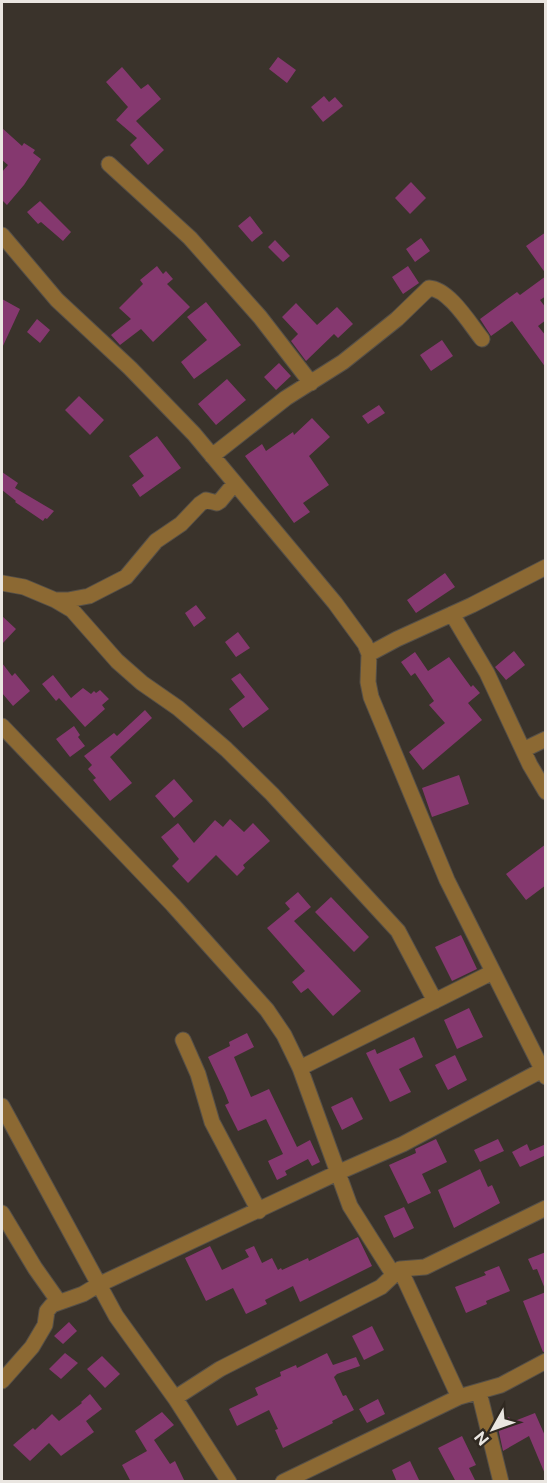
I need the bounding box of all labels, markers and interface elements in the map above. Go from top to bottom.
north arrow [463,1399,523,1459]
text: N [471,1427,493,1449]

